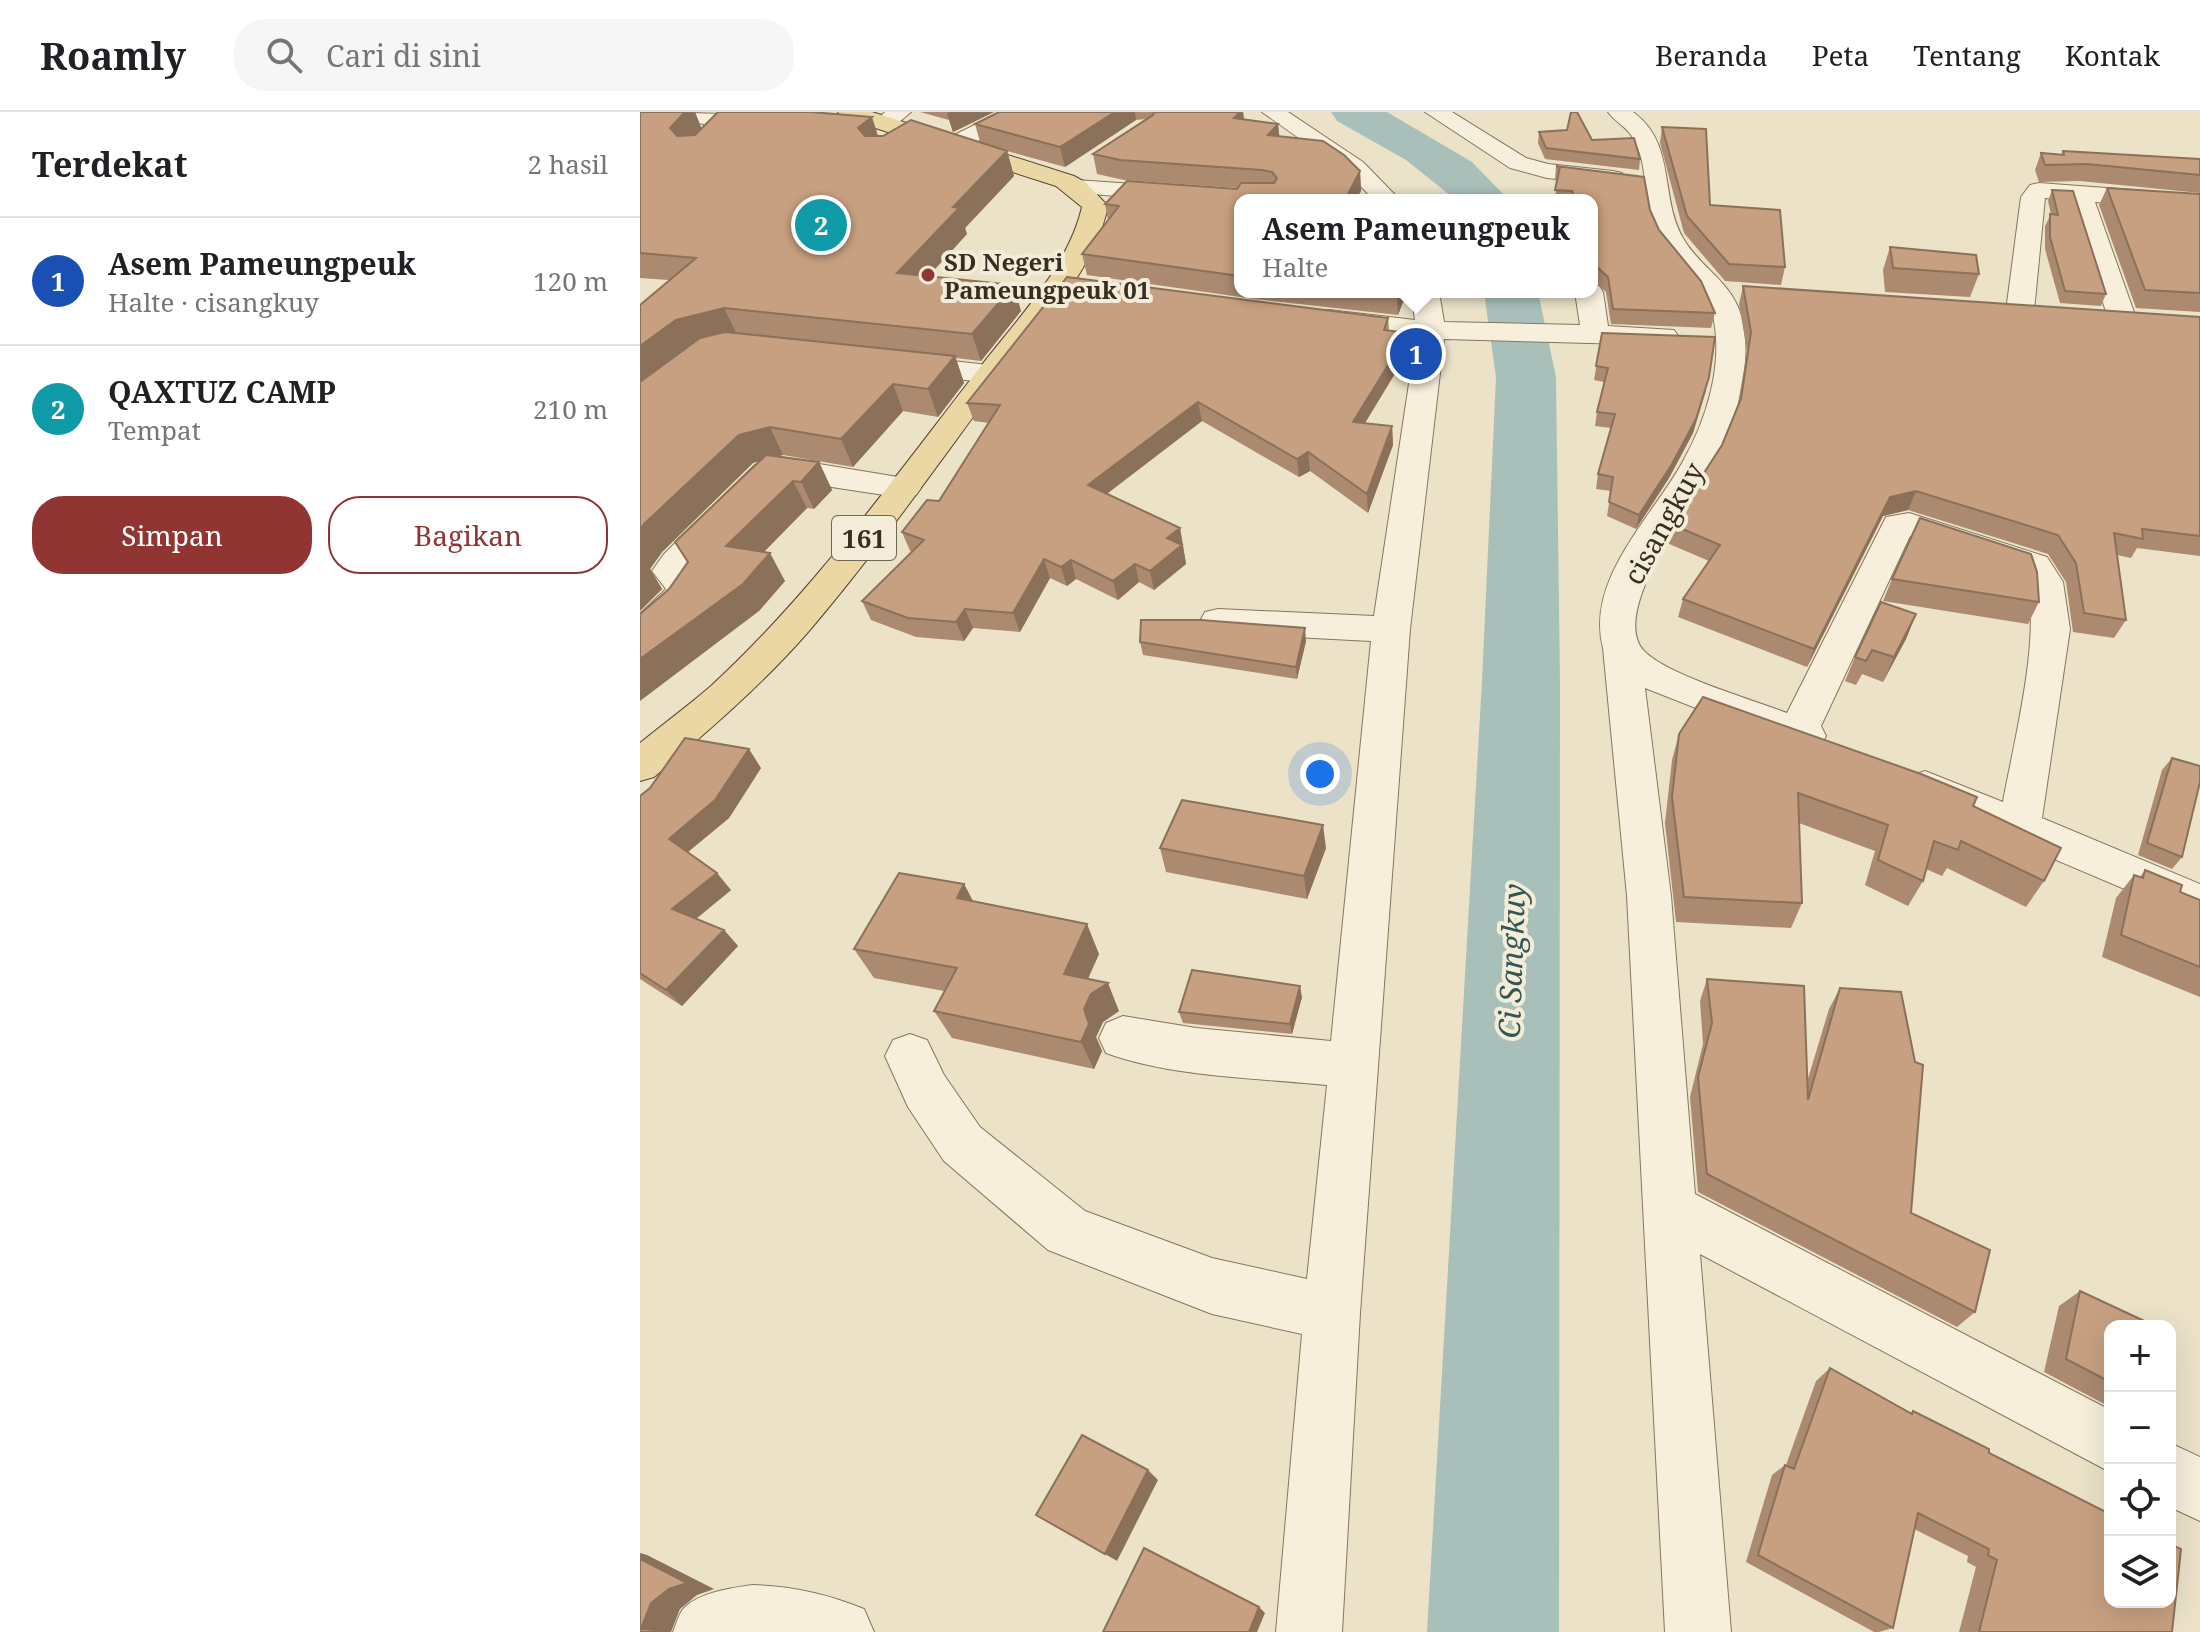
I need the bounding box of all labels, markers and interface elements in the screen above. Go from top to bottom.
search box [234,19,794,91]
text: Roamly [40,29,186,81]
icon: search [262,33,306,77]
text: Cari di sini [326,35,481,76]
text: Beranda [1655,36,1768,74]
text: Peta [1812,36,1869,74]
text: Tentang [1913,36,2021,74]
text: Kontak [2065,36,2160,74]
text: Terdekat [32,141,187,187]
text: 2 hasil [527,146,608,182]
popup [1234,194,1598,298]
pin: 2 [795,195,847,255]
text: Asem Pameungpeuk [1262,208,1570,249]
text: Asem Pameungpeuk [108,243,416,284]
place label: SD Negeri Pameungpeuk 01 [944,245,1150,306]
text: Halte [1262,249,1328,285]
text: 1 [51,263,65,299]
text: 120 m [533,263,608,299]
marker: SD Negeri Pameungpeuk 01 [919,266,937,284]
text: Halte · cisangkuy [108,284,319,320]
pin: 1 [1390,324,1442,384]
text: QAXTUZ CAMP [108,371,336,412]
text: 2 [51,391,65,427]
text: 210 m [533,391,608,427]
text: Tempat [108,412,201,448]
street label: cisangkuy [1614,455,1712,591]
button: Simpan [32,496,312,574]
button: Bagikan [328,496,608,574]
road number: 161 [832,516,896,560]
your location [1300,754,1340,794]
water label: Ci Sangkuy [1488,883,1534,1039]
map controls [2104,1320,2176,1608]
button: + [2104,1320,2176,1392]
button: − [2104,1392,2176,1464]
button: locate [2104,1464,2176,1536]
button: layers [2104,1536,2176,1608]

